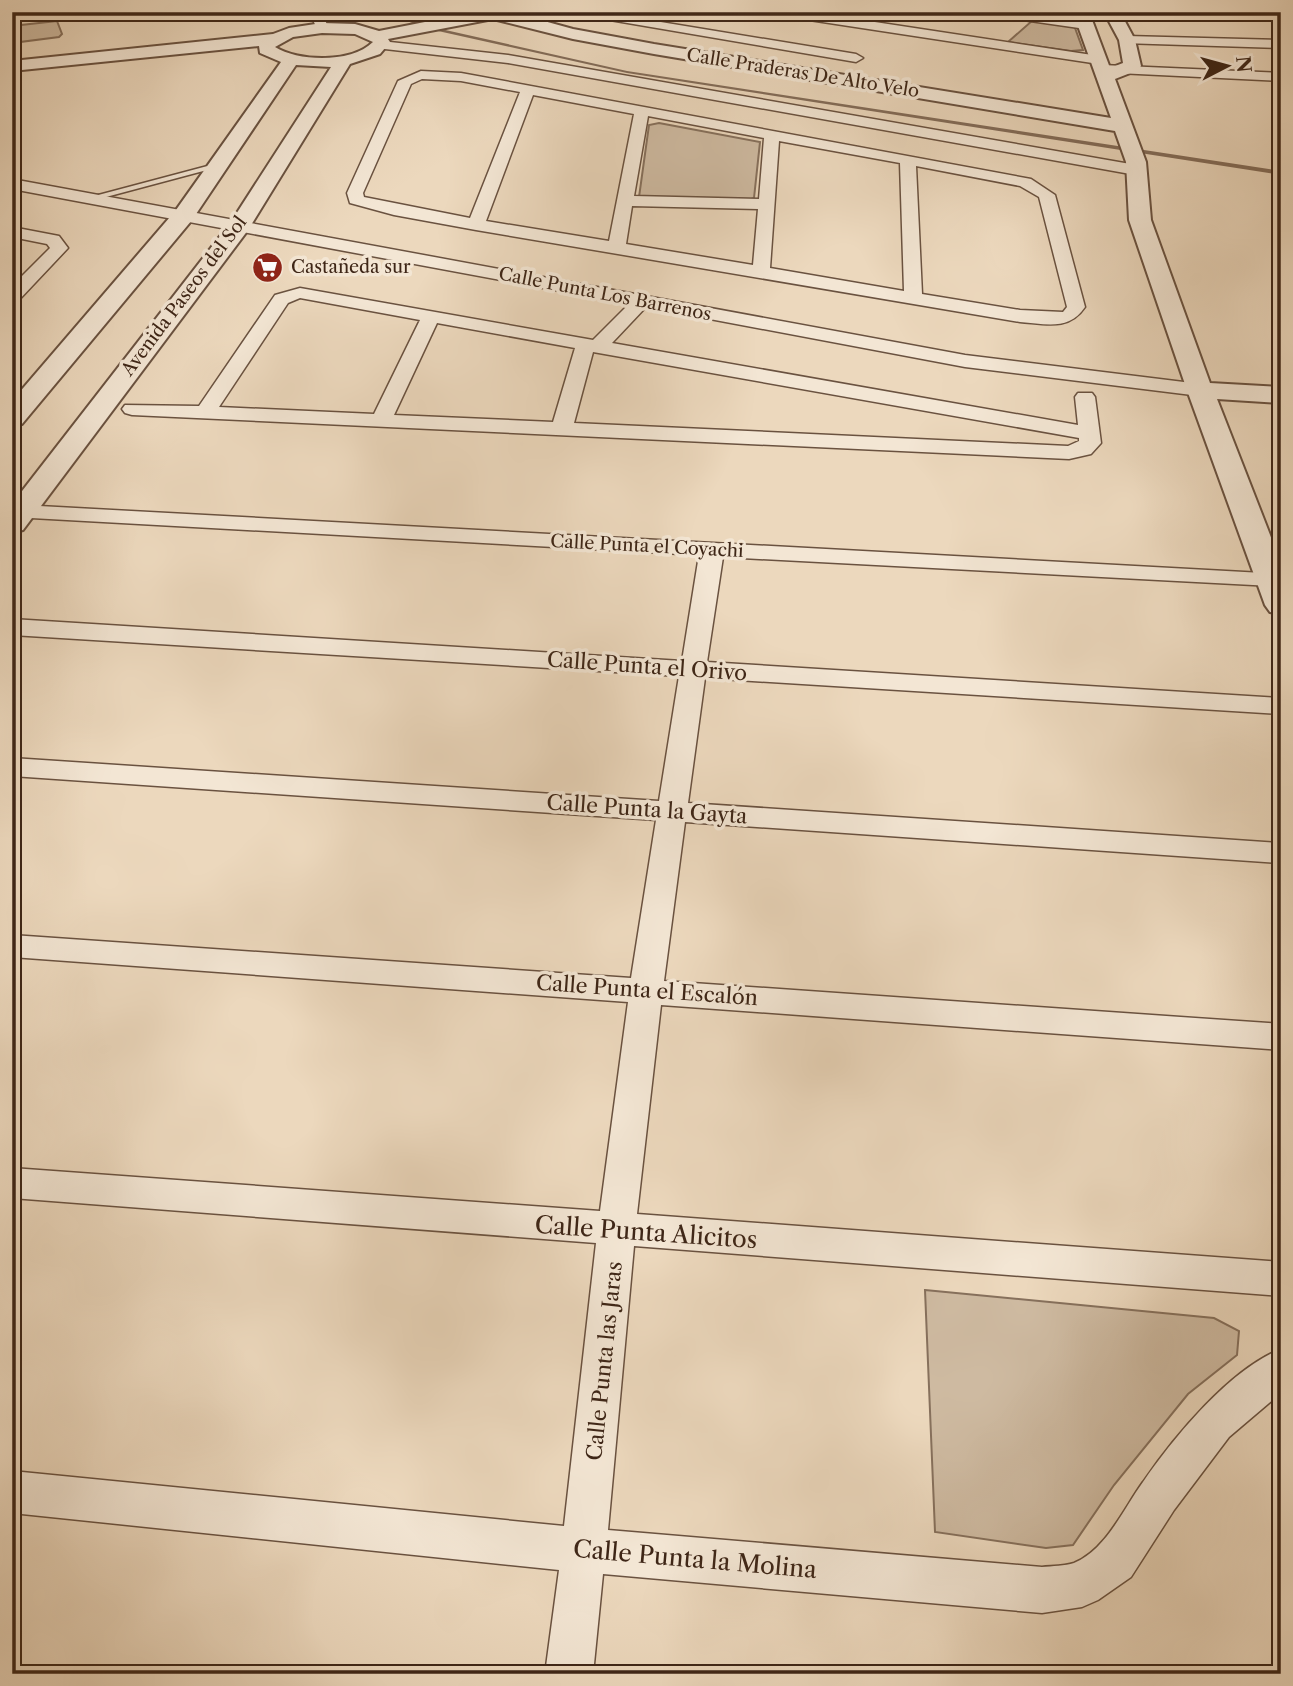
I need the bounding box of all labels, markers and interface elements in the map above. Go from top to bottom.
north arrow [1192,32,1262,102]
street label: Calle Praderas De Alto Velo [685,44,921,102]
text: N [1231,55,1256,74]
street label: Avenida Paseos del Sol [116,212,251,381]
supermarket icon: Castañeda sur [251,250,285,284]
place label: Castañeda sur [291,256,411,278]
street label: Calle Punta Los Barrenos [497,263,713,325]
street label: Calle Punta el Coyachi [550,530,745,562]
street label: Calle Punta el Orivo [546,647,748,685]
street label: Calle Punta la Gayta [546,790,749,829]
street label: Calle Punta el Escalón [535,970,759,1010]
street label: Calle Punta Alicitos [534,1210,758,1254]
street label: Calle Punta las Jaras [581,1260,627,1462]
street label: Calle Punta la Molina [572,1534,818,1584]

